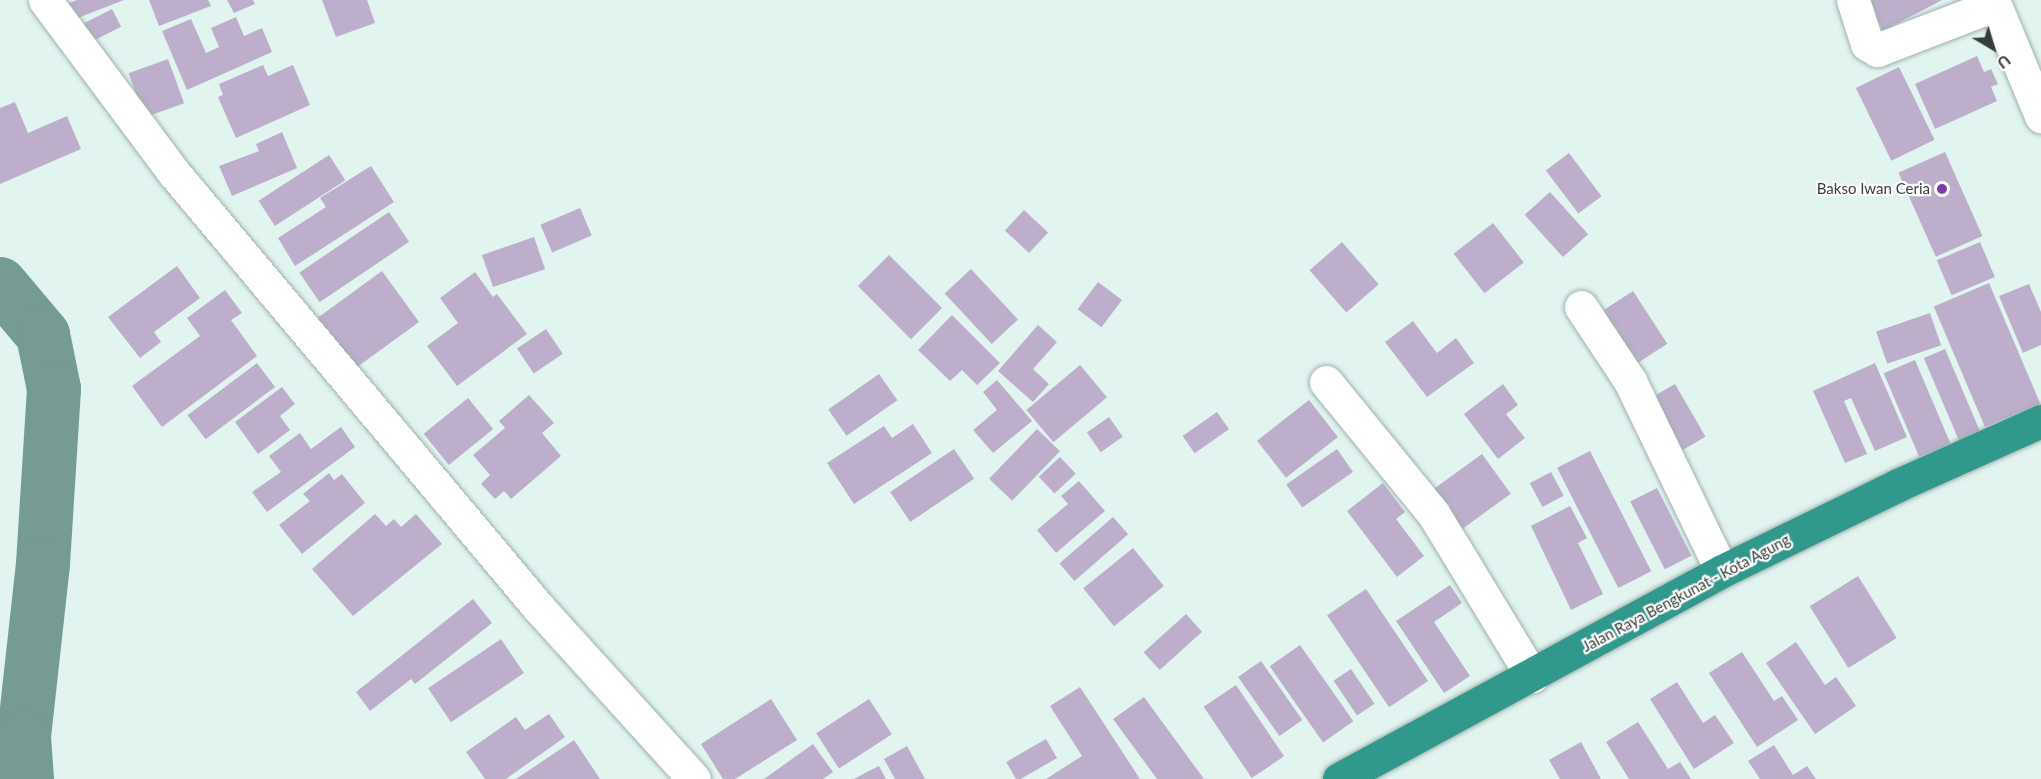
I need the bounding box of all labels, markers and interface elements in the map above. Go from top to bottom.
north arrow [1963,18,2023,78]
text: U [1994,51,2015,74]
place label: Bakso Iwan Ceria [1817,180,1930,198]
marker: Bakso Iwan Ceria [1935,182,1949,196]
street label: Jalan Raya Bengkunat - Kota Agung [1579,530,1793,656]

